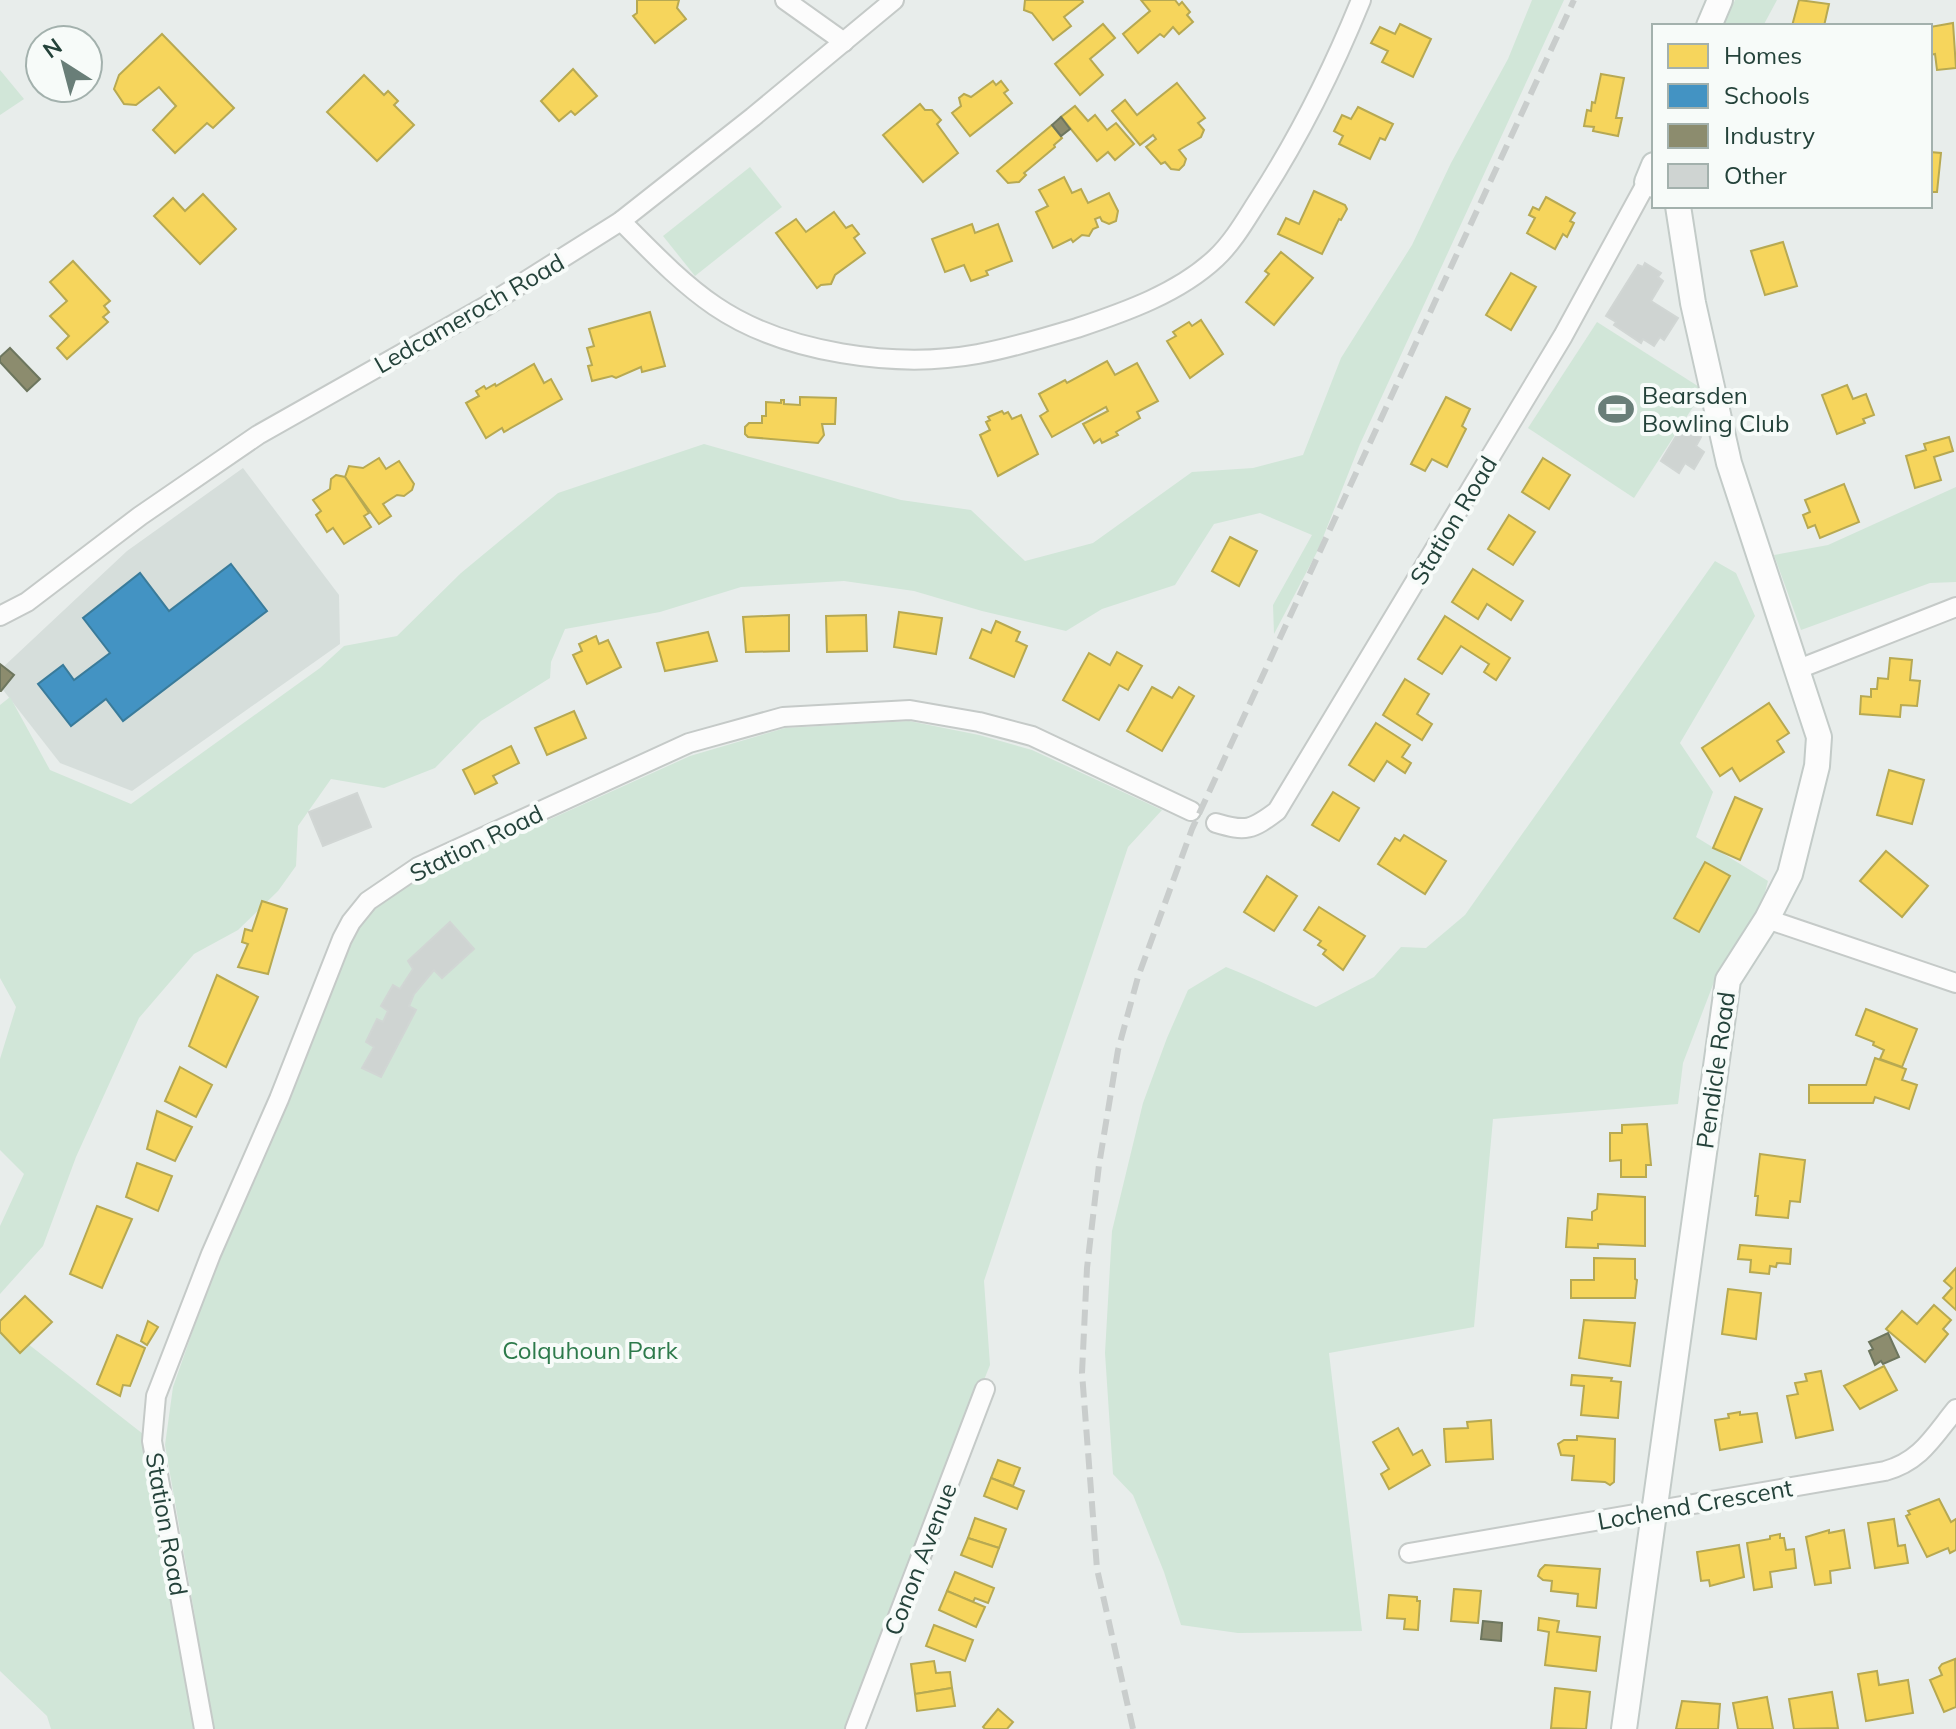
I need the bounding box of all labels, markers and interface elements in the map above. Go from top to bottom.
north arrow [24,24,104,104]
legend [1652,24,1932,208]
text: N [37,32,67,64]
text: Homes [1724,40,1802,70]
text: Schools [1724,80,1810,110]
text: Industry [1724,120,1815,150]
text: Other [1724,160,1787,190]
street label: Ledcameroch Road [369,246,569,380]
place label: Bearsden Bowling Club [1642,380,1789,438]
sports icon: Bearsden Bowling Club [1597,390,1635,428]
street label: Station Road [1403,450,1503,590]
street label: Station Road [404,798,548,888]
street label: Pendicle Road [1689,990,1741,1150]
park label: Colquhoun Park [502,1335,678,1365]
street label: Station Road [140,1450,194,1598]
street label: Lochend Crescent [1595,1472,1795,1536]
street label: Conon Avenue [877,1478,963,1640]

